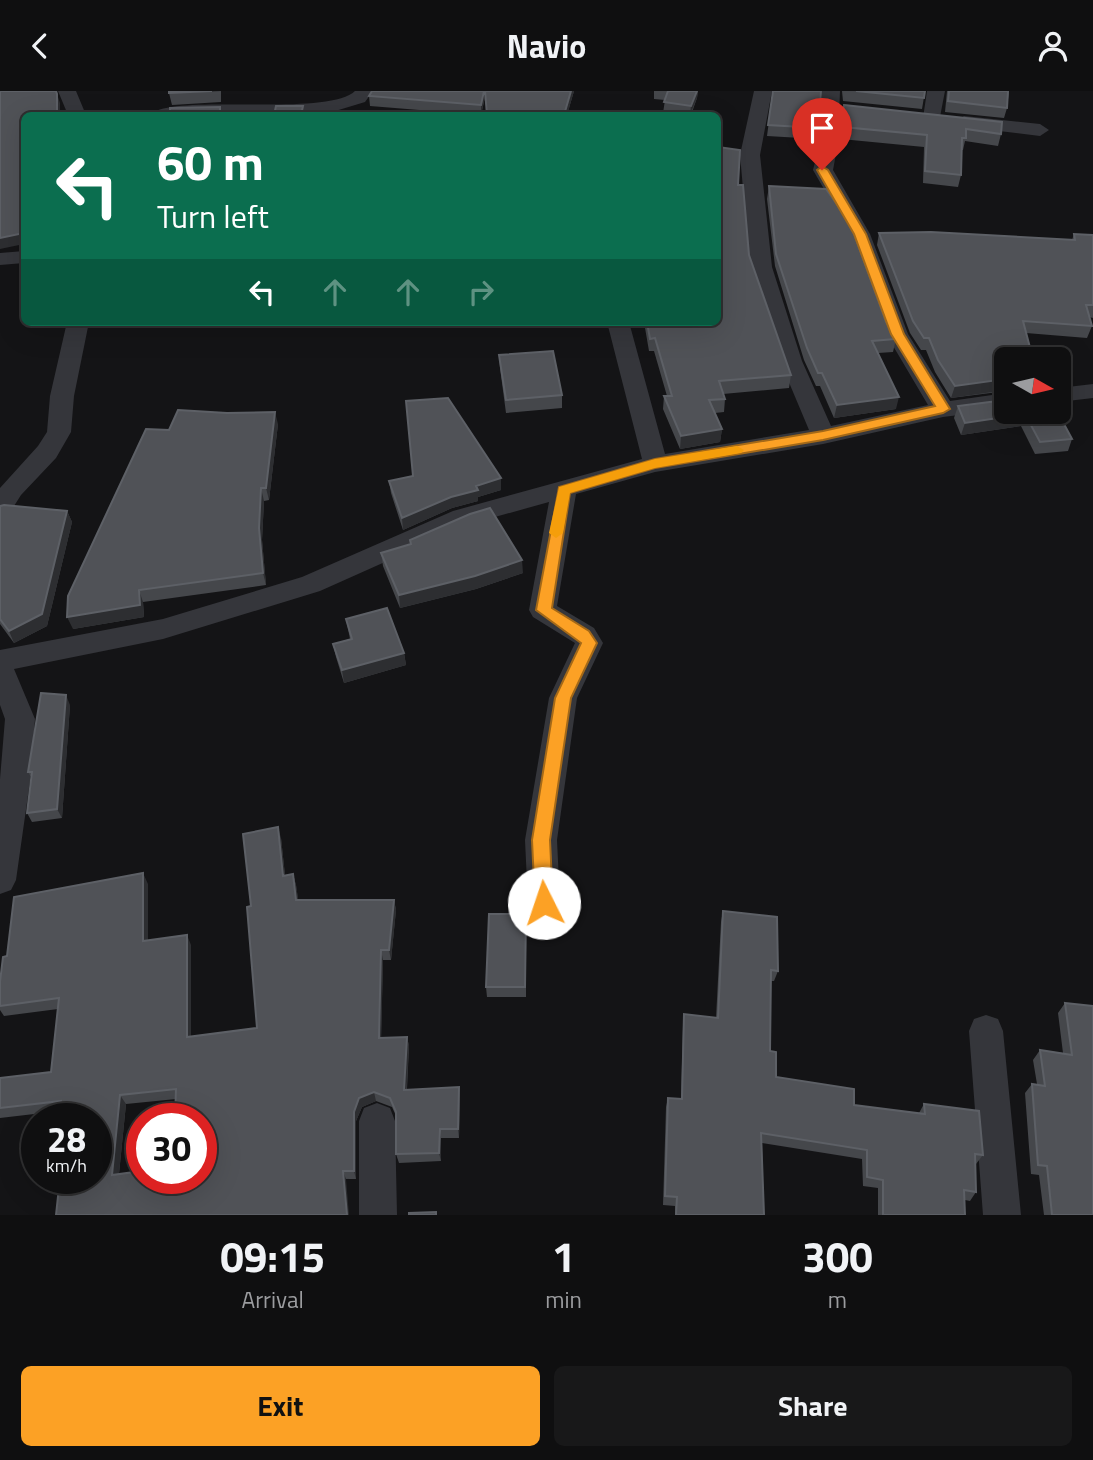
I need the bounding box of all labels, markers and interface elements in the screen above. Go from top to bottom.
text: Navio [507,22,586,70]
icon: back [21,27,59,65]
icon: person [1034,27,1072,65]
pin [792,98,852,170]
icon: arrive [803,109,841,147]
text: 60 m [157,124,264,199]
icon: left [42,140,133,231]
text: Turn left [157,192,269,240]
icon: left [243,273,281,311]
icon: ahead [316,273,354,311]
icon: ahead [389,273,427,311]
icon: right [462,273,500,311]
north arrow [994,347,1071,423]
map controls [994,347,1071,424]
position arrow [507,866,581,940]
speed limit sign: 30 [126,1103,217,1194]
text: 28 [47,1112,86,1166]
text: km/h [46,1152,87,1179]
text: 09:15 [220,1224,325,1288]
text: 1 [552,1224,575,1288]
text: 300 [802,1224,873,1288]
text: Arrival [241,1282,304,1317]
text: min [545,1282,582,1317]
text: m [828,1282,847,1317]
button: Exit [21,1366,540,1446]
button: Share [554,1366,1072,1446]

